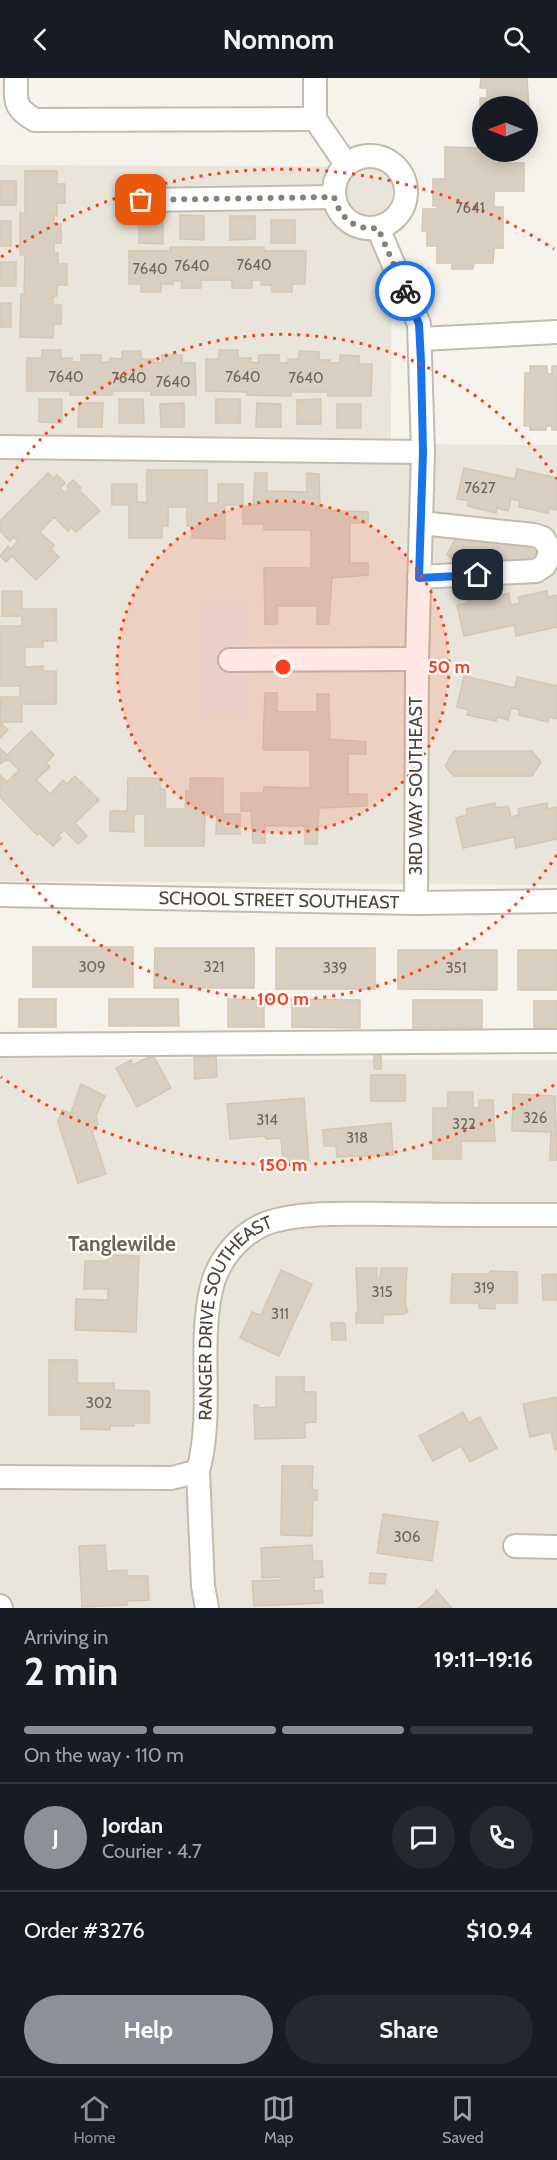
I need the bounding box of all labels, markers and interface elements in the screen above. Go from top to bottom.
icon: back [24,23,57,56]
text: Nomnom [223,23,334,56]
icon: search [500,23,533,56]
north arrow [472,96,538,162]
map controls [472,96,538,162]
pin [115,174,166,225]
icon: bag [124,183,157,216]
house number: 7641 [455,199,485,217]
house number: 7640 [237,256,271,274]
house number: 7640 [175,257,209,275]
house number: 7640 [133,260,167,278]
courier [375,261,435,321]
icon: bike [389,275,422,308]
house number: 7640 [49,368,83,386]
house number: 7640 [226,368,260,386]
house number: 7640 [112,369,146,387]
house number: 7640 [289,369,323,387]
house number: 7640 [156,373,190,391]
house number: 7627 [464,479,496,497]
pin [452,549,503,600]
icon: home [461,558,494,591]
text: 50 m [428,656,470,678]
centre of rings [273,657,293,677]
street label: 3RD WAY SOUTHEAST [405,696,427,876]
street label: SCHOOL STREET SOUTHEAST [158,887,400,914]
house number: 309 [78,958,106,976]
house number: 321 [204,958,224,976]
house number: 339 [323,959,347,977]
house number: 351 [445,959,467,977]
text: 100 m [257,988,309,1010]
house number: 326 [523,1109,547,1127]
house number: 314 [256,1111,278,1129]
house number: 322 [452,1115,476,1133]
house number: 318 [346,1129,368,1147]
text: 150 m [259,1154,307,1176]
street label: RANGER DRIVE SOUTHEAST [194,1211,276,1421]
district label: Tanglewilde [68,1231,176,1256]
house number: 319 [473,1279,495,1297]
house number: 315 [371,1283,393,1301]
house number: 311 [271,1305,289,1323]
house number: 302 [86,1394,112,1412]
house number: 306 [393,1528,421,1546]
text: Arriving in [24,1625,108,1649]
text: 19:11–19:16 [434,1646,533,1673]
text: 2 min [24,1647,118,1695]
text: On the way · 110 m [24,1743,184,1767]
button: chat [392,1806,455,1869]
button: phone [470,1806,533,1869]
text: Jordan [102,1812,163,1839]
text: J [52,1824,59,1851]
text: Courier · 4.7 [102,1839,202,1863]
text: Order #3276 [24,1917,145,1944]
text: $10.94 [466,1917,533,1944]
button: Help [24,1995,273,2064]
button: Share [285,1995,533,2064]
tab: Home [73,2092,116,2147]
tab: Map [262,2092,295,2147]
tab: Saved [442,2092,484,2147]

